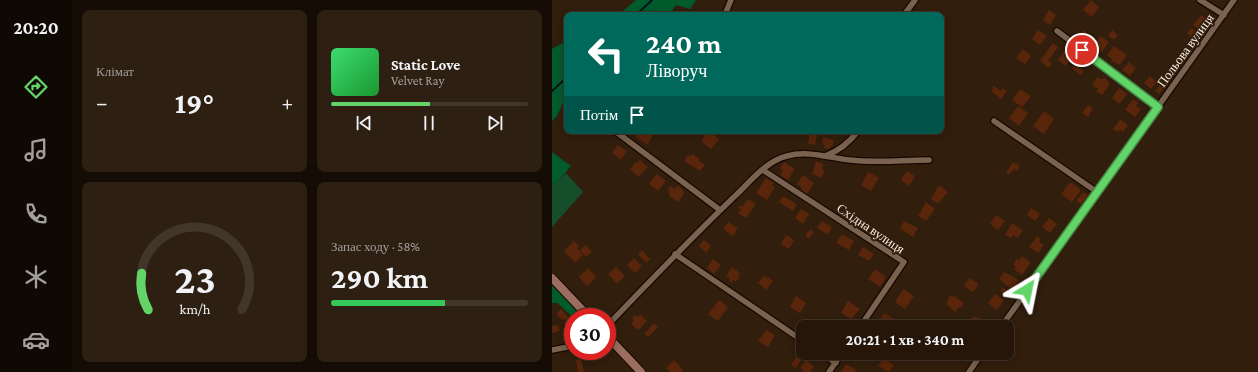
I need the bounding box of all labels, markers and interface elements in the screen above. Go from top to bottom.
street label: Польова вулиця [1154,11,1217,90]
text: 20:20 [13,18,59,38]
icon: left [580,28,632,80]
text: 240 m [646,28,721,59]
pin [1065,33,1099,67]
icon: arrive [1071,39,1093,61]
text: Static Love [391,57,460,73]
text: Ліворуч [646,61,707,81]
text: Клімат [96,64,134,79]
icon: directions [22,73,50,101]
text: Velvet Ray [391,73,444,88]
text: 19° [175,86,214,119]
text: − [96,90,108,115]
text: + [281,90,293,115]
icon: arrive [626,104,648,126]
text: Потім [580,107,618,123]
icon: previous [353,112,375,134]
icon: pause [418,112,440,134]
icon: next [484,112,506,134]
icon: music [22,136,50,164]
icon: phone [22,200,50,228]
street label: Східна вулиця [834,200,907,257]
text: Запас ходу · 58% [331,239,420,254]
text: 23 [174,256,215,302]
text: 290 km [331,261,428,294]
icon: climate [22,263,50,291]
position arrow [1006,269,1048,311]
text: km/h [179,301,210,317]
speed limit sign: 30 [564,308,616,360]
icon: car [22,326,50,354]
text: 20:21 · 1 хв · 340 m [846,332,964,348]

